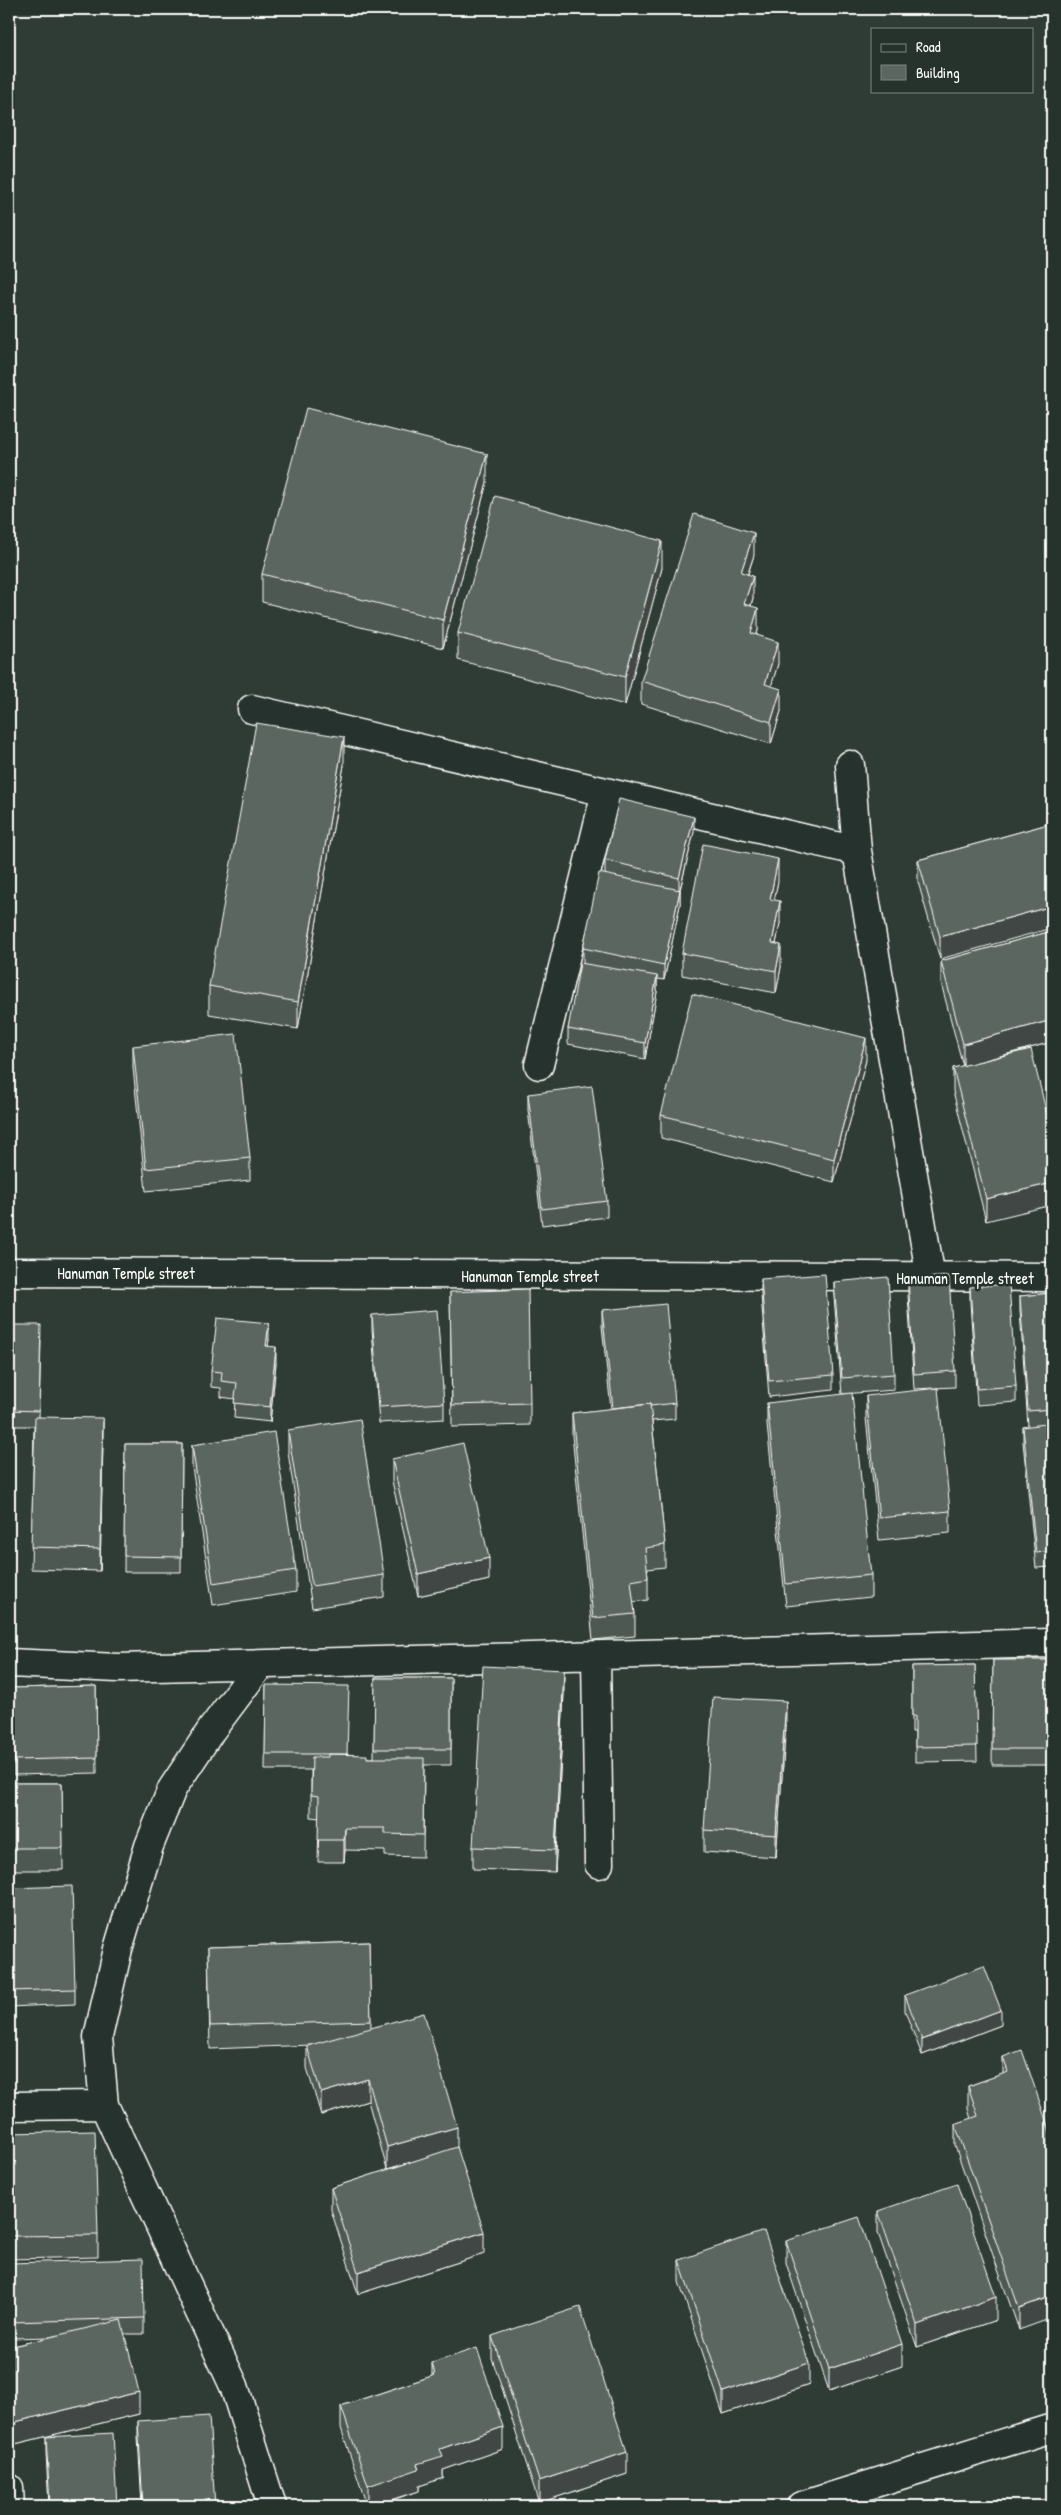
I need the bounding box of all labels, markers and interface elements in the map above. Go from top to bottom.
legend [871,28,1034,92]
text: Road [916,36,941,57]
text: Building [916,62,960,83]
street label: Hanuman Temple street [57,1262,195,1284]
street label: Hanuman Temple street [461,1265,599,1287]
street label: Hanuman Temple street [896,1267,1034,1289]

